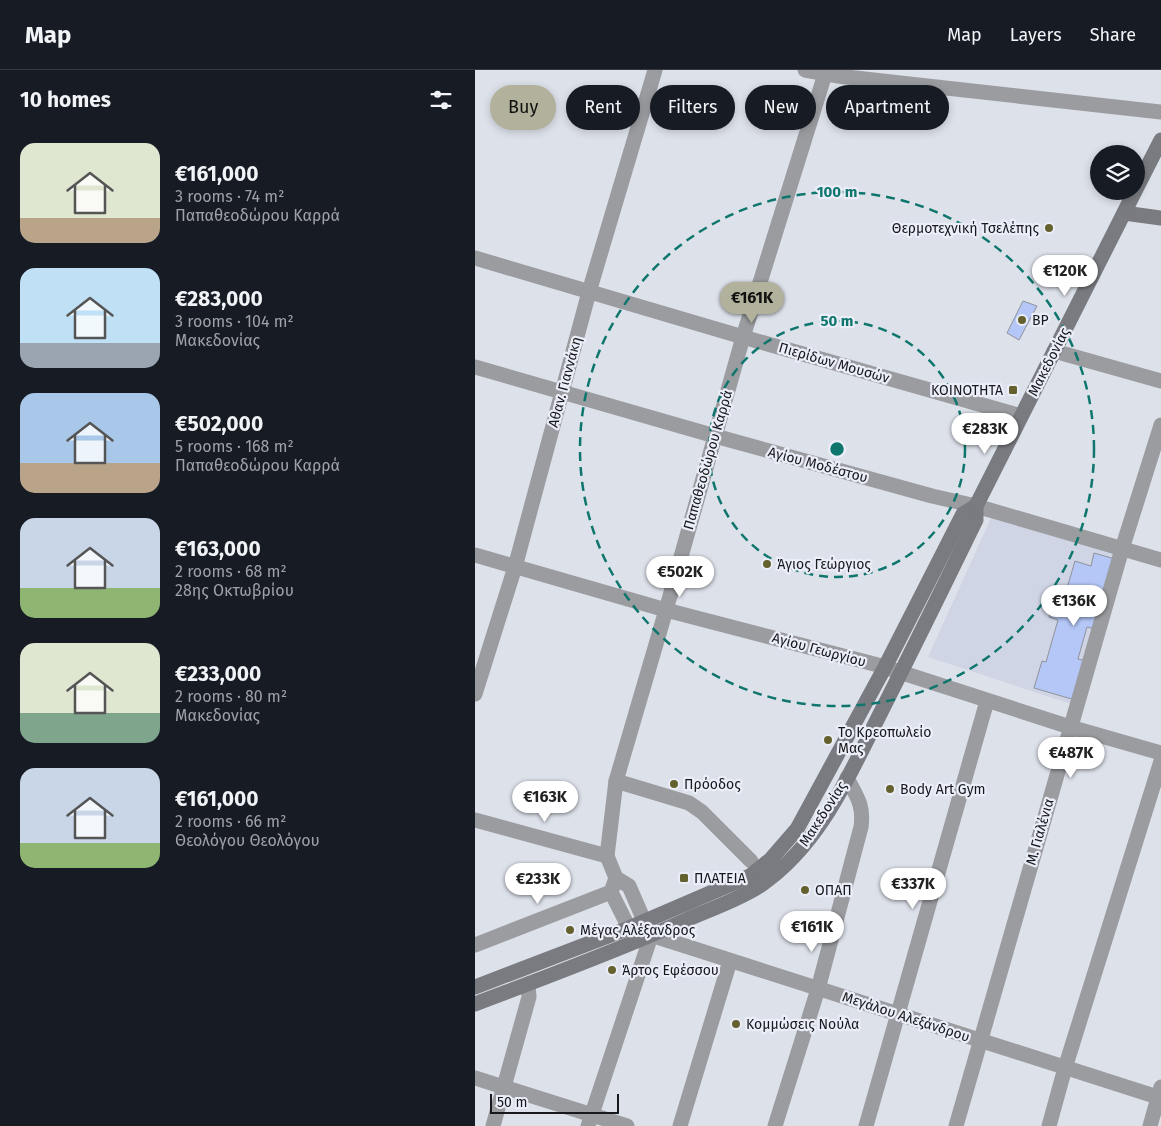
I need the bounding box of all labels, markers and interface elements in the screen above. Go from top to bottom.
text: Map [25,21,71,49]
text: Map [947,24,982,46]
text: Layers [1010,24,1062,46]
text: Share [1090,24,1136,46]
chip: Buy [490,85,556,130]
chip: Rent [566,85,640,130]
chip: Filters [650,85,735,130]
chip: New [745,85,816,130]
chip: Apartment [826,85,949,130]
icon: filters [427,86,455,114]
text: 10 homes [20,87,111,113]
map controls [1090,145,1145,200]
button: layers [1090,145,1145,200]
text: €161,000 [175,161,259,187]
icon: home [60,163,120,223]
text: 100 m [817,183,857,201]
text: 3 rooms · 74 m² [175,187,284,206]
text: Παπαθεοδώρου Καρρά [175,206,340,225]
place label: Θερμοτεχνική Τσελέπης [892,220,1039,237]
marker: Θερμοτεχνική Τσελέπης [1043,222,1055,234]
pin: €120K [1030,254,1100,297]
text: €120K [1043,261,1087,280]
pin: €161K [717,282,787,324]
text: €283,000 [175,286,263,312]
icon: home [60,288,120,348]
text: €161K [731,288,773,307]
text: 3 rooms · 104 m² [175,312,294,331]
text: 50 m [820,312,854,330]
place label: BP [1032,312,1049,329]
marker: BP [1016,314,1028,326]
street label: Μακεδονίας [1025,325,1074,399]
text: Μακεδονίας [175,331,260,350]
street label: Αθαν. Γιαννάκη [545,335,585,429]
street label: Πιερίδων Μουσών [777,339,892,387]
place label: ΚΟΙΝΟΤΗΤΑ [931,382,1003,399]
marker: ΚΟΙΝΟΤΗΤΑ [1007,384,1019,396]
street label: Παπαθεοδώρου Καρρά [680,388,736,532]
text: €502,000 [175,411,263,437]
pin: €283K [950,412,1020,455]
icon: home [60,413,120,473]
text: €283K [962,419,1008,438]
text: 5 rooms · 168 m² [175,437,294,456]
centre of rings [828,440,846,458]
street label: Αγίου Μοδέστου [766,444,870,486]
text: Παπαθεοδώρου Καρρά [175,456,340,475]
text: €163,000 [175,536,261,562]
icon: home [60,538,120,598]
pin: €502K [645,556,715,598]
place label: Άγιος Γεώργιος [777,556,871,573]
marker: Άγιος Γεώργιος [761,558,773,570]
text: 2 rooms · 68 m² [175,562,287,581]
text: €502K [657,562,703,581]
text: 28ης Οκτωβρίου [175,581,294,600]
pin: €136K [1039,584,1109,627]
text: €136K [1052,591,1096,610]
street label: Αγίου Γεωργίου [770,629,868,671]
text: €233,000 [175,661,261,687]
icon: home [60,663,120,723]
text: 2 rooms · 80 m² [175,687,287,706]
text: Μακεδονίας [175,706,260,725]
place label: Το Κρεοπωλείο Μας [838,724,931,757]
marker: Το Κρεοπωλείο Μας [822,734,834,746]
pin: €487K [1036,736,1106,779]
text: €487K [1049,743,1093,762]
place label: Πρόοδος [684,776,741,793]
marker: Πρόοδος [668,778,680,790]
street label: Μακεδονίας [796,778,851,850]
pin: €163K [510,780,580,823]
place label: Body Art Gym [900,781,986,798]
marker: Body Art Gym [884,783,896,795]
text: €161,000 [175,786,259,812]
text: €163K [523,787,567,806]
icon: home [60,788,120,848]
street label: Μ. Γιαλένια [1022,797,1058,867]
text: 2 rooms · 66 m² [175,812,286,831]
text: Θεολόγου Θεολόγου [175,831,320,850]
pin: €233K [503,862,573,905]
pin: €337K [878,868,948,910]
text: €233K [516,869,560,888]
place label: ΠΛΑΤΕΙΑ [694,870,746,887]
marker: ΠΛΑΤΕΙΑ [678,872,690,884]
text: €337K [891,874,935,893]
place label: ΟΠΑΠ [815,882,852,899]
marker: ΟΠΑΠ [799,884,811,896]
pin: €161K [777,910,847,953]
text: €161K [791,917,833,936]
place label: Μέγας Αλέξανδρος [580,922,696,939]
marker: Μέγας Αλέξανδρος [564,924,576,936]
place label: Άρτος Εφέσσου [622,962,719,979]
marker: Άρτος Εφέσσου [606,964,618,976]
street label: Μεγάλου Αλεξάνδρου [840,988,972,1046]
place label: Κομμώσεις Νούλα [746,1016,859,1033]
marker: Κομμώσεις Νούλα [730,1018,742,1030]
scale bar [490,1091,619,1114]
text: 50 m [497,1094,528,1111]

